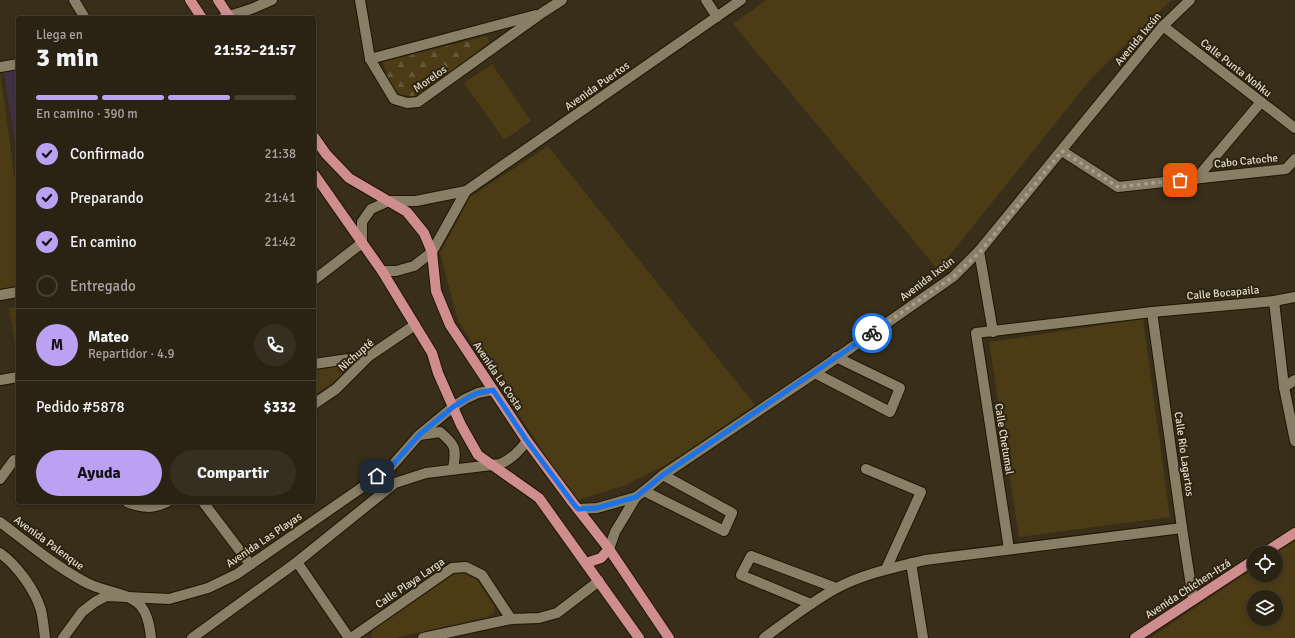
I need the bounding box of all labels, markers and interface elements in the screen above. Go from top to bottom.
street label: Avenida Ixcún [1112,10,1164,68]
text: Llega en [36,27,83,43]
street label: Calle Punta Nohku [1198,36,1274,100]
text: 21:52–21:57 [214,41,296,59]
text: 3 min [36,42,99,74]
street label: Avenida Puertos [562,59,632,113]
street label: Morelos [411,63,449,95]
text: En camino · 390 m [36,106,138,122]
icon: check [36,143,58,165]
text: Confirmado [70,145,144,163]
text: 21:38 [264,146,296,162]
street label: Cabo Catoche [1213,151,1279,171]
pin [1163,163,1197,197]
icon: bag [1169,169,1191,191]
icon: check [36,187,58,209]
text: Preparando [70,189,144,207]
text: 21:41 [264,190,296,206]
icon: check [36,231,58,253]
text: En camino [70,233,137,251]
text: 21:42 [264,234,296,250]
street label: Avenida Ixcún [897,254,957,304]
text: Entregado [70,277,136,295]
street label: Calle Bocapaila [1186,283,1260,303]
courier [852,313,892,353]
icon: bike [861,322,883,344]
button: phone [254,324,296,366]
text: Mateo [88,328,129,346]
text: M [51,336,63,354]
street label: Nichupté [336,336,376,374]
street label: Avenida La Costa [470,339,526,413]
text: Repartidor · 4.9 [88,346,174,362]
text: Pedido #5878 [36,398,125,416]
text: $332 [264,398,296,416]
street label: Calle Chetumal [992,402,1016,476]
street label: Calle Río Lagartos [1172,411,1196,497]
button: Ayuda [36,450,162,496]
button: Compartir [170,450,296,496]
pin [360,459,394,493]
icon: home [366,465,388,487]
street label: Avenida Las Playas [224,510,304,570]
street label: Avenida Palenque [12,513,86,573]
map controls [1247,546,1283,626]
button: locate [1247,546,1283,582]
street label: Calle Playa Larga [373,555,447,611]
street label: Avenida Chichen-Itzá [1143,556,1234,622]
button: layers [1247,590,1283,626]

